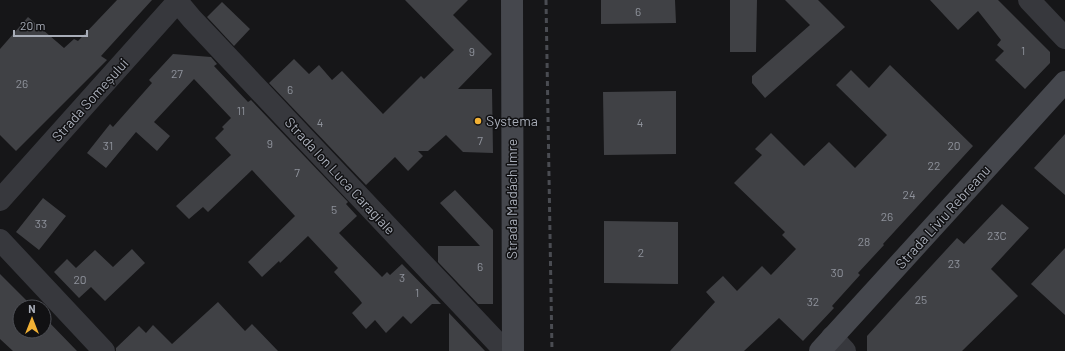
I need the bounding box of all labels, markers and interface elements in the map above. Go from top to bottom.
house number: 6 [635,4,641,18]
scale bar [14,12,87,38]
text: 20 m [20,18,46,32]
house number: 1 [1021,43,1025,57]
house number: 9 [469,44,475,58]
street label: Strada Someșului [48,54,132,145]
house number: 27 [171,66,183,80]
house number: 26 [16,76,28,90]
house number: 6 [287,82,293,96]
house number: 11 [237,103,245,117]
place label: Systema [486,112,538,129]
street label: Strada Ion Luca Caragiale [282,114,399,238]
house number: 4 [317,115,323,129]
house number: 4 [637,115,643,129]
marker: Systema [473,116,483,126]
house number: 7 [477,133,483,147]
house number: 9 [267,136,273,150]
house number: 31 [103,138,113,152]
house number: 20 [947,138,961,152]
street label: Strada Madách Imre [503,139,520,259]
house number: 22 [928,158,940,172]
street label: Strada Liviu Rebreanu [892,161,994,272]
house number: 7 [294,165,300,179]
house number: 24 [902,187,916,201]
house number: 5 [331,202,337,216]
house number: 26 [881,209,893,223]
house number: 33 [35,216,47,230]
house number: 23C [987,228,1007,242]
house number: 28 [858,234,870,248]
house number: 2 [638,245,644,259]
house number: 23 [948,256,960,270]
house number: 6 [477,259,483,273]
house number: 30 [831,265,843,279]
house number: 3 [399,270,405,284]
house number: 20 [73,272,87,286]
house number: 1 [415,285,419,299]
house number: 25 [915,292,927,306]
house number: 32 [807,294,819,308]
north arrow [12,299,52,339]
text: N [28,302,36,315]

